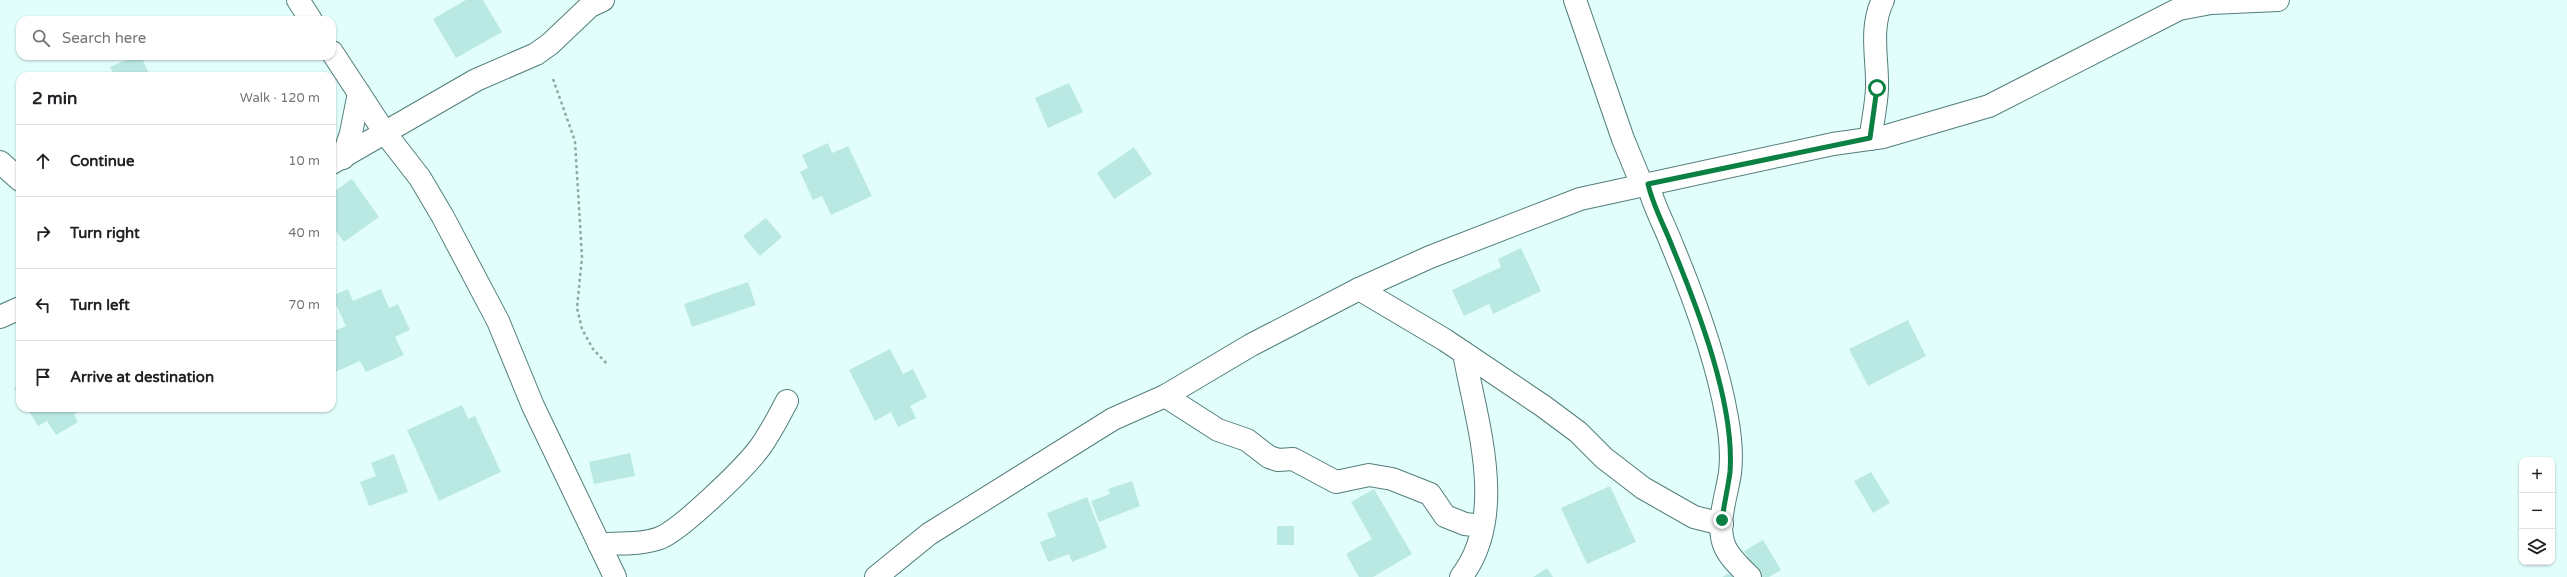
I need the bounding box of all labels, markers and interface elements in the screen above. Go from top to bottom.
search box [16,16,336,60]
icon: search [30,27,52,49]
text: Search here [62,29,146,47]
route start [1868,79,1886,97]
text: 2 min [32,88,77,109]
text: Walk · 120 m [240,90,320,106]
icon: ahead [32,150,54,172]
text: Continue [70,152,134,170]
text: 10 m [288,153,320,169]
icon: right [32,222,54,244]
text: Turn right [70,224,140,242]
text: 40 m [288,225,320,241]
icon: left [32,294,54,316]
text: Turn left [70,296,130,314]
text: 70 m [288,297,320,313]
icon: arrive [32,366,54,388]
text: Arrive at destination [70,368,214,386]
map controls [2519,457,2555,565]
button: + [2519,457,2555,493]
button: − [2519,493,2555,529]
route end [1713,511,1731,529]
button: layers [2519,529,2555,565]

